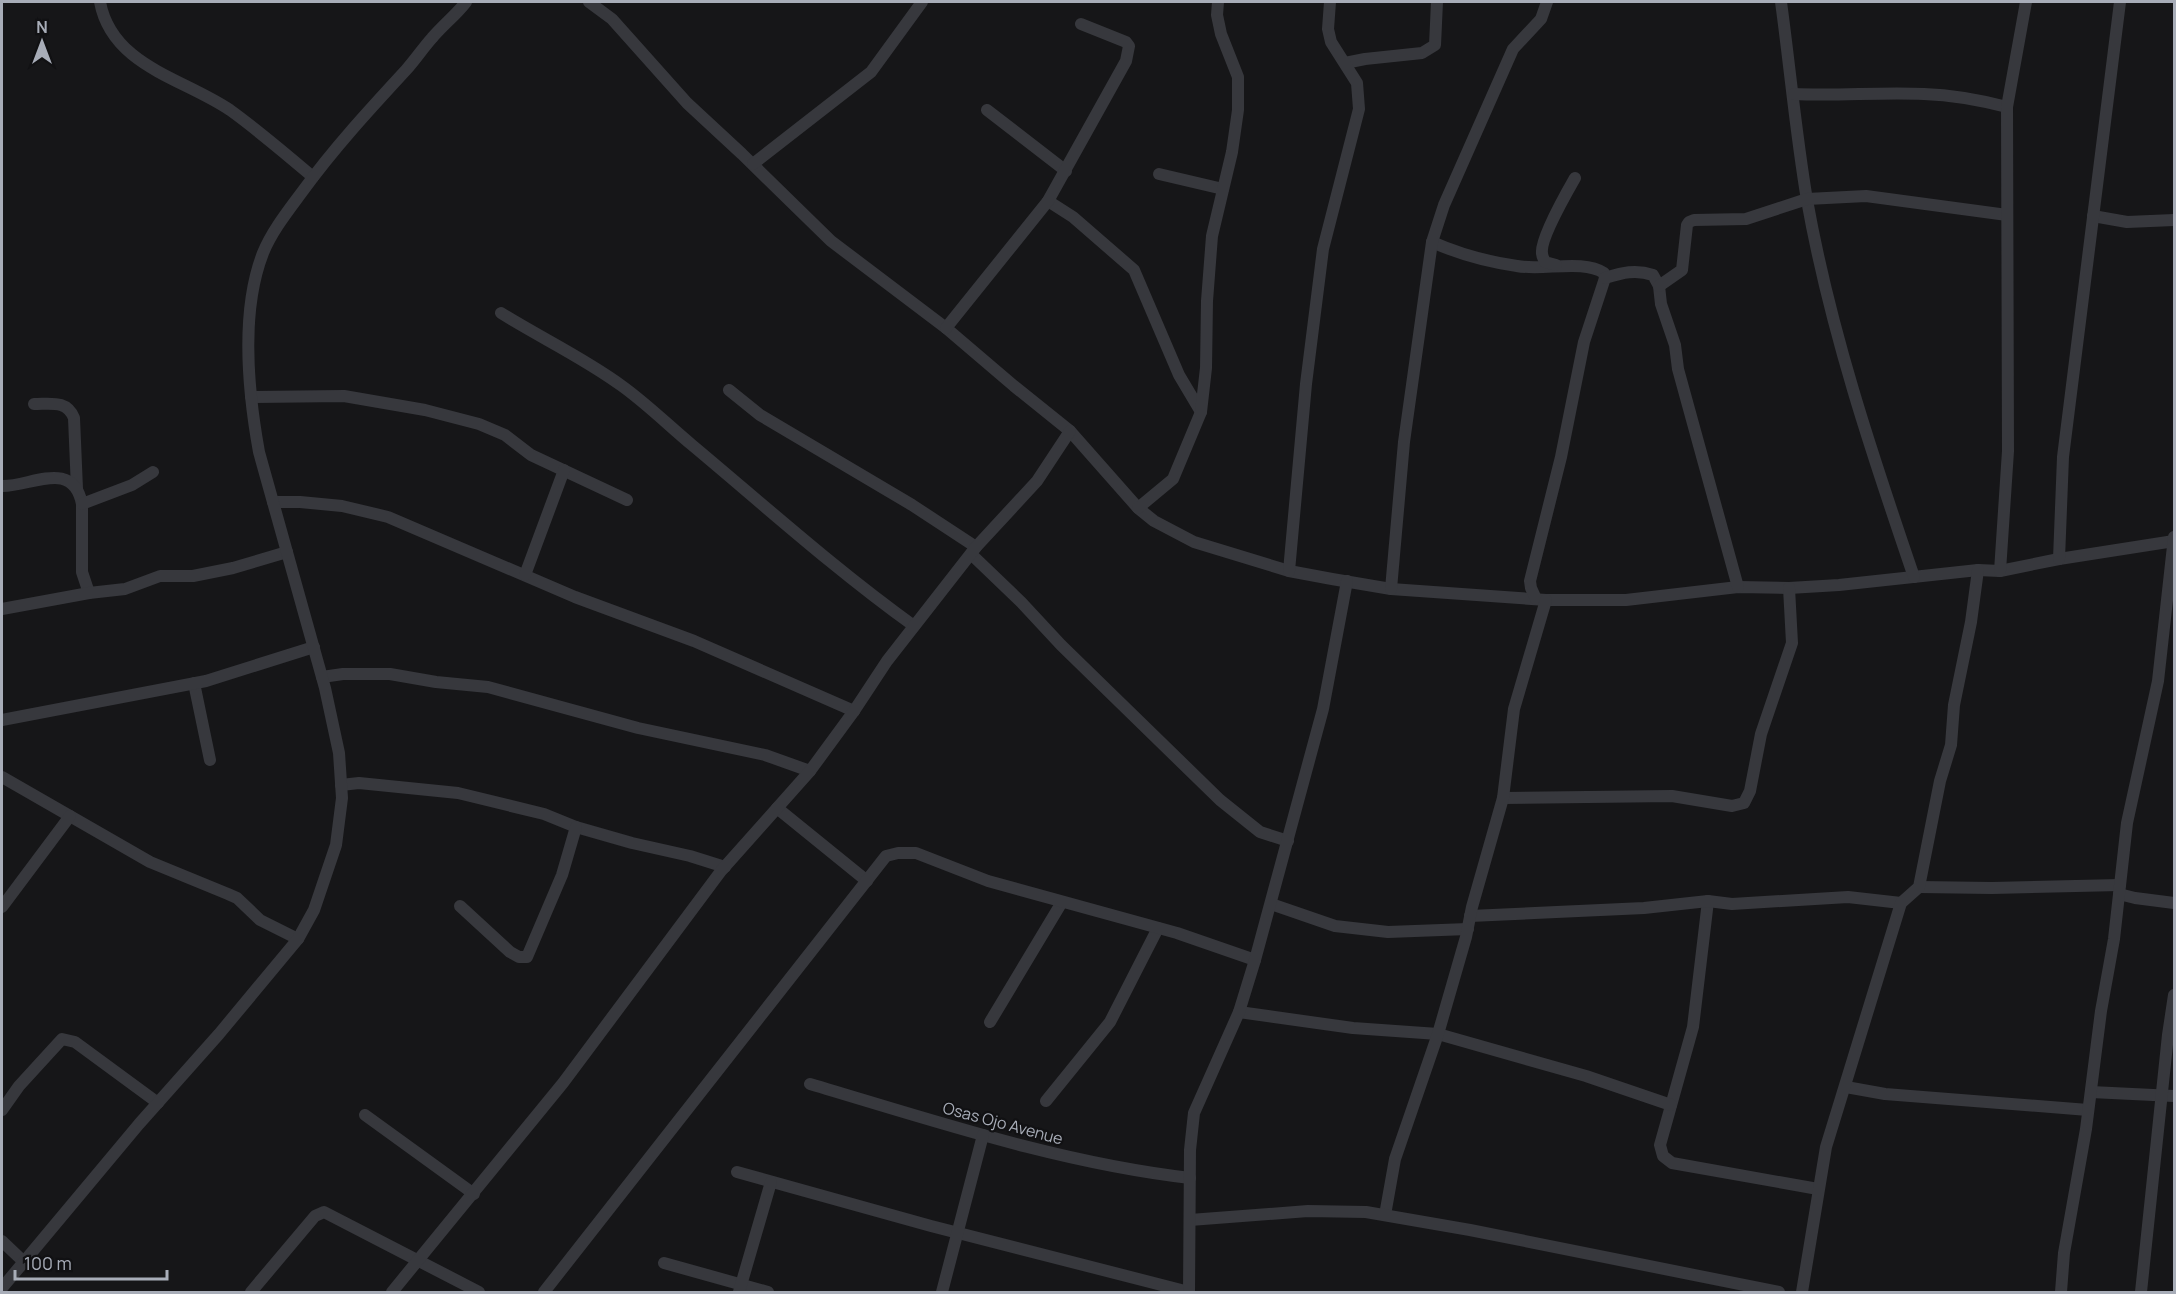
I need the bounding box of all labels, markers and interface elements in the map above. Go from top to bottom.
north arrow [12,12,72,72]
text: N [36,16,48,38]
street label: Osas Ojo Avenue [941,1096,1065,1150]
scale bar [15,1243,166,1281]
text: 100 m [24,1251,72,1275]

